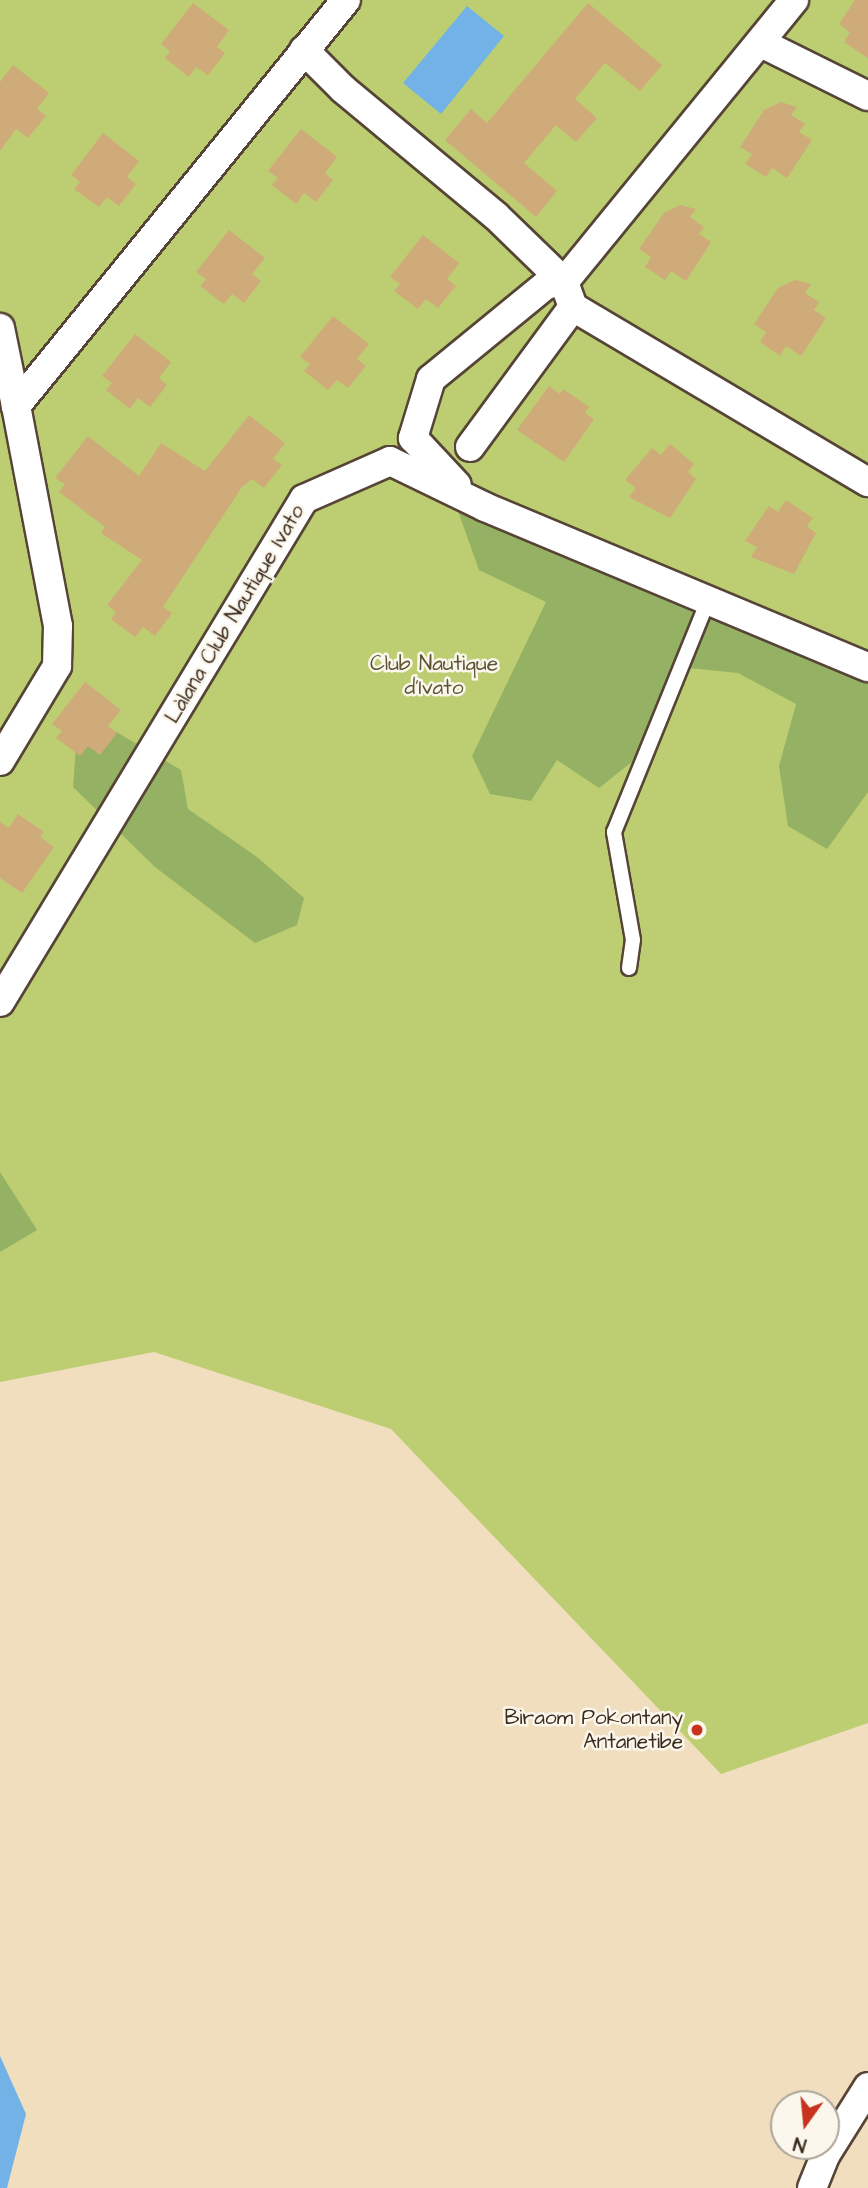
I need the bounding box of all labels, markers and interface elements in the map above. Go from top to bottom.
street label: Làlana Club Nautique Ivato [160,500,310,728]
park label: Club Nautique d'Ivato [370,651,498,701]
place label: Biraom Pokontany Antanetibe [504,1705,683,1755]
marker: Biraom Pokontany Antanetibe [689,1722,705,1738]
north arrow [770,2090,840,2160]
text: N [791,2129,809,2158]

